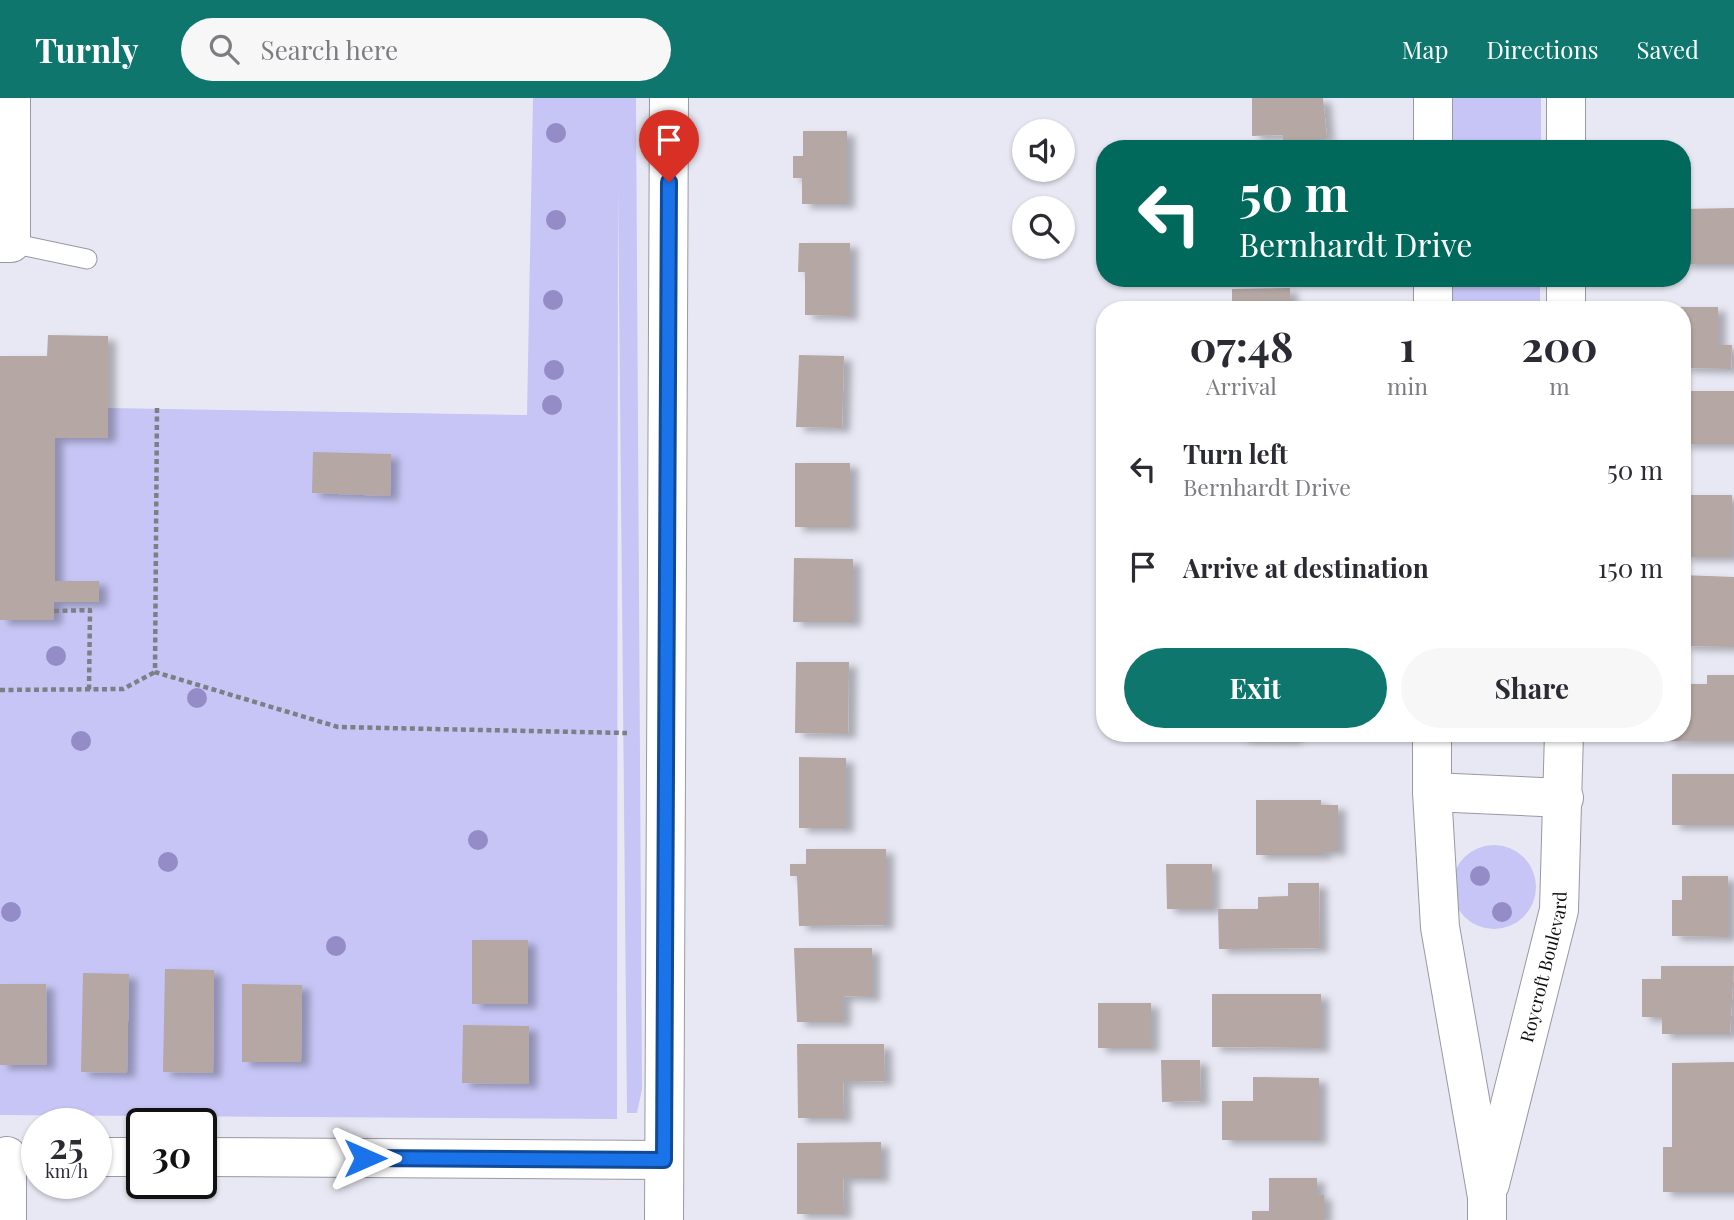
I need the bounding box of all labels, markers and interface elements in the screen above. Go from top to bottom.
search box [181,18,671,81]
text: Turnly [35,27,139,71]
icon: search [205,30,243,68]
text: Search here [261,32,398,67]
text: Map [1402,33,1448,65]
text: Directions [1486,33,1599,65]
text: Saved [1637,33,1699,65]
pin [639,110,699,182]
map controls [1012,119,1075,259]
button: sound [1012,119,1075,182]
icon: arrive [650,121,688,159]
text: 50 m [1239,159,1349,224]
icon: left [1124,168,1215,259]
button: search [1012,196,1075,259]
text: Bernhardt Drive [1239,222,1472,265]
text: 07:48 [1189,317,1294,373]
text: 1 [1399,317,1416,373]
text: 200 [1521,317,1598,373]
text: Arrival [1206,370,1277,401]
text: min [1387,370,1428,401]
text: m [1549,370,1570,401]
text: Turn left [1183,436,1288,471]
icon: left [1124,450,1162,488]
text: 50 m [1607,452,1663,487]
text: Bernhardt Drive [1183,471,1351,502]
icon: arrive [1124,548,1162,586]
text: Arrive at destination [1183,550,1429,585]
text: 150 m [1598,550,1663,585]
button: Exit [1124,648,1387,728]
button: Share [1401,648,1663,728]
street label: Roycroft Boulevard [1514,890,1572,1045]
speed limit sign: 30 [126,1108,217,1199]
text: 25 [49,1121,84,1168]
position arrow [328,1121,402,1195]
text: km/h [45,1159,88,1183]

